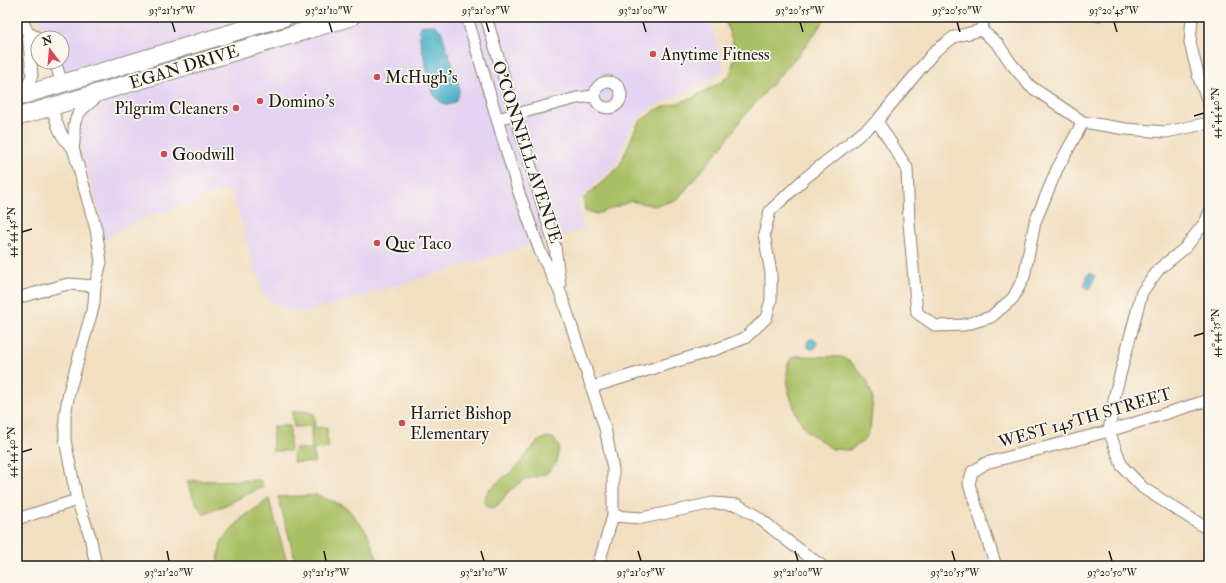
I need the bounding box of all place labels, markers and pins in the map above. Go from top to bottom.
place label: Anytime Fitness [660,44,770,66]
marker: Anytime Fitness [648,49,658,59]
place label: McHugh's [385,67,458,88]
marker: McHugh's [372,72,382,82]
place label: Domino's [268,91,335,112]
marker: Domino's [255,96,265,106]
place label: Pilgrim Cleaners [114,98,228,119]
marker: Pilgrim Cleaners [231,103,241,113]
place label: Goodwill [172,144,235,165]
marker: Goodwill [159,149,169,159]
place label: Que Taco [385,233,452,254]
marker: Que Taco [372,238,382,248]
place label: Harriet Bishop Elementary [410,403,512,445]
marker: Harriet Bishop Elementary [397,418,407,428]

